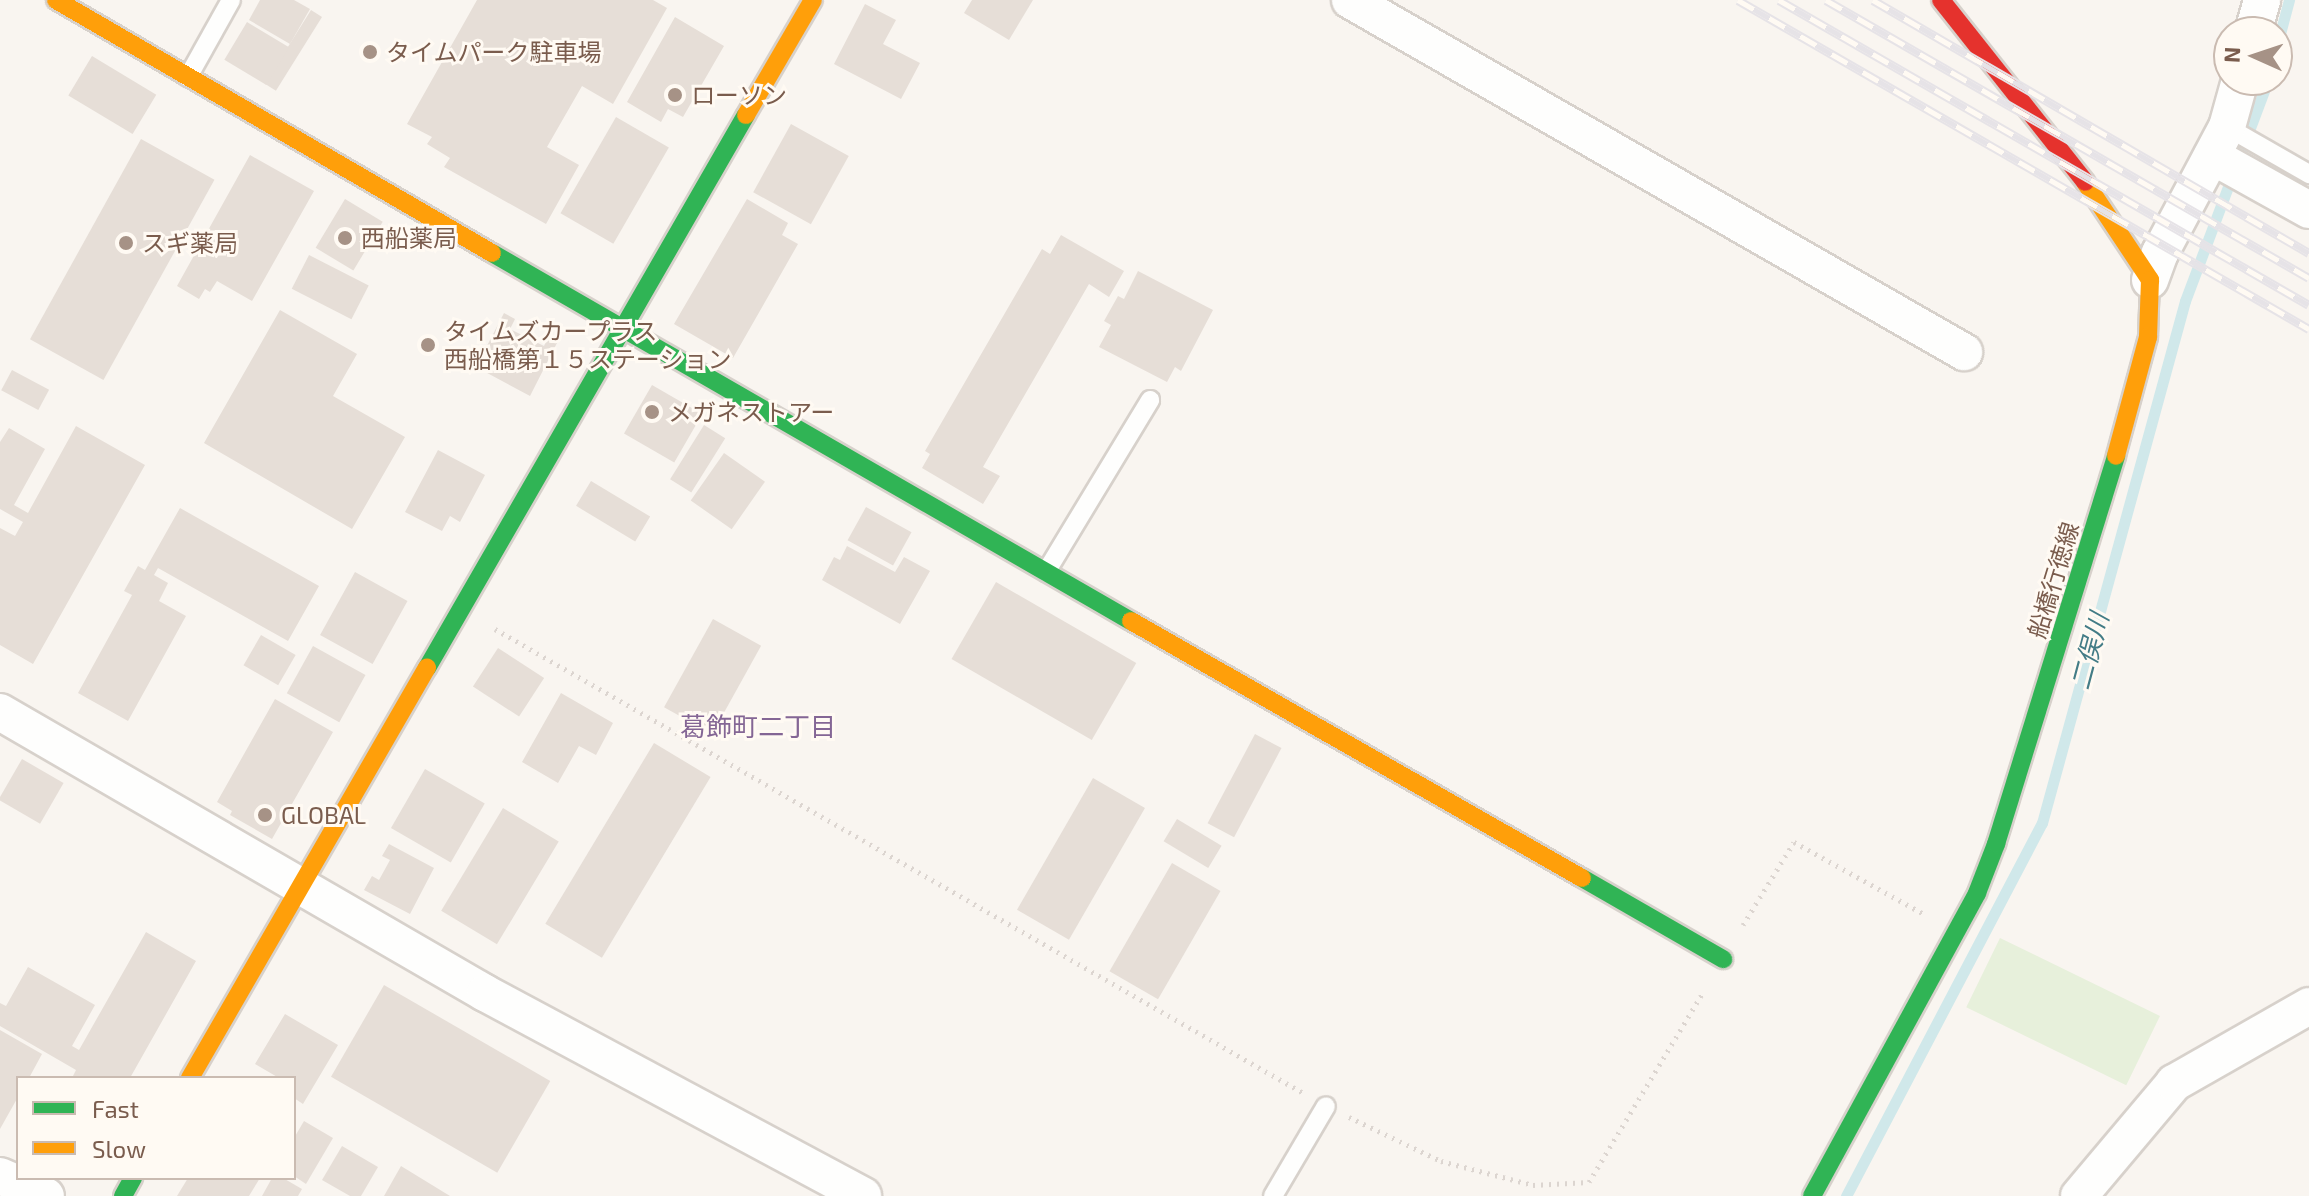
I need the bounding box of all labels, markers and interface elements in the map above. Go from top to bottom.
north arrow [2213,16,2293,96]
place label: タイムパーク駐車場 [386,38,602,66]
marker: タイムパーク駐車場 [361,43,379,61]
text: N [2218,46,2244,63]
place label: ローソン [691,81,787,109]
marker: ローソン [666,86,684,104]
place label: 西船薬局 [361,224,457,252]
place label: スギ薬局 [142,229,238,257]
marker: 西船薬局 [336,229,354,247]
marker: スギ薬局 [117,234,135,252]
place label: タイムズカープラス 西船橋第１５ステーション [444,317,732,373]
marker: タイムズカープラス 西船橋第１５ステーション [419,336,437,354]
place label: メガネストアー [668,398,835,426]
marker: メガネストアー [643,403,661,421]
street label: 船橋行徳線 [2022,518,2084,642]
water label: 二俣川 [2064,609,2114,693]
district label: 葛飾町二丁目 [680,710,836,742]
place label: GLOBAL [281,801,366,829]
marker: GLOBAL [256,806,274,824]
legend [16,1076,296,1180]
text: Fast [92,1094,139,1123]
text: Slow [92,1134,146,1163]

